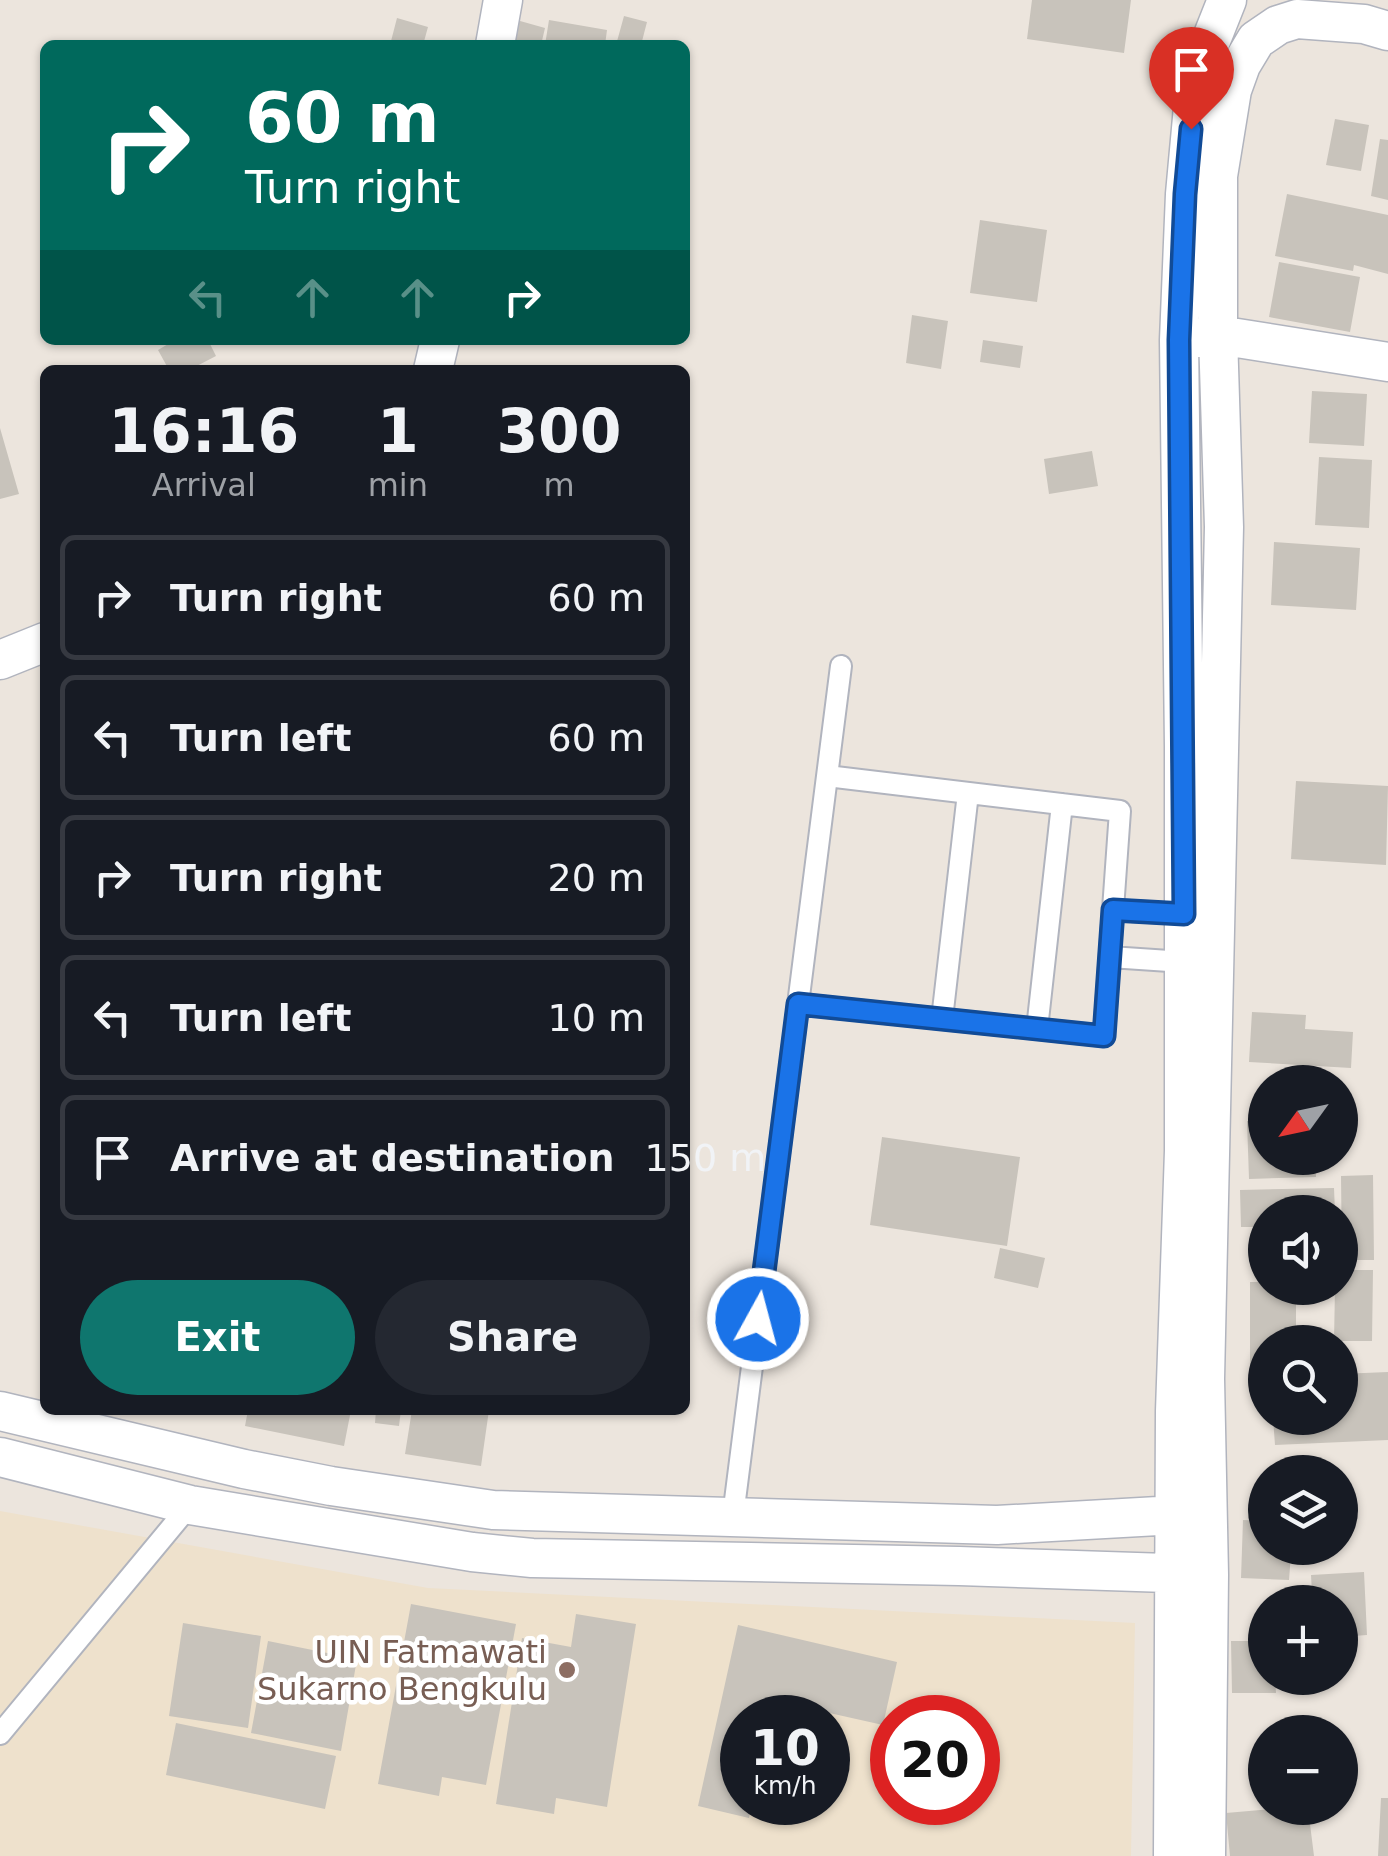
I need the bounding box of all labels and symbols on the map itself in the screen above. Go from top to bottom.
pin [1149,27,1234,130]
north arrow [1248,1065,1358,1175]
position arrow [706,1267,810,1371]
place label: UIN Fatmawati Sukarno Bengkulu [257,1633,547,1708]
marker: UIN Fatmawati Sukarno Bengkulu [556,1659,578,1681]
speed limit sign: 20 [870,1695,1000,1825]

